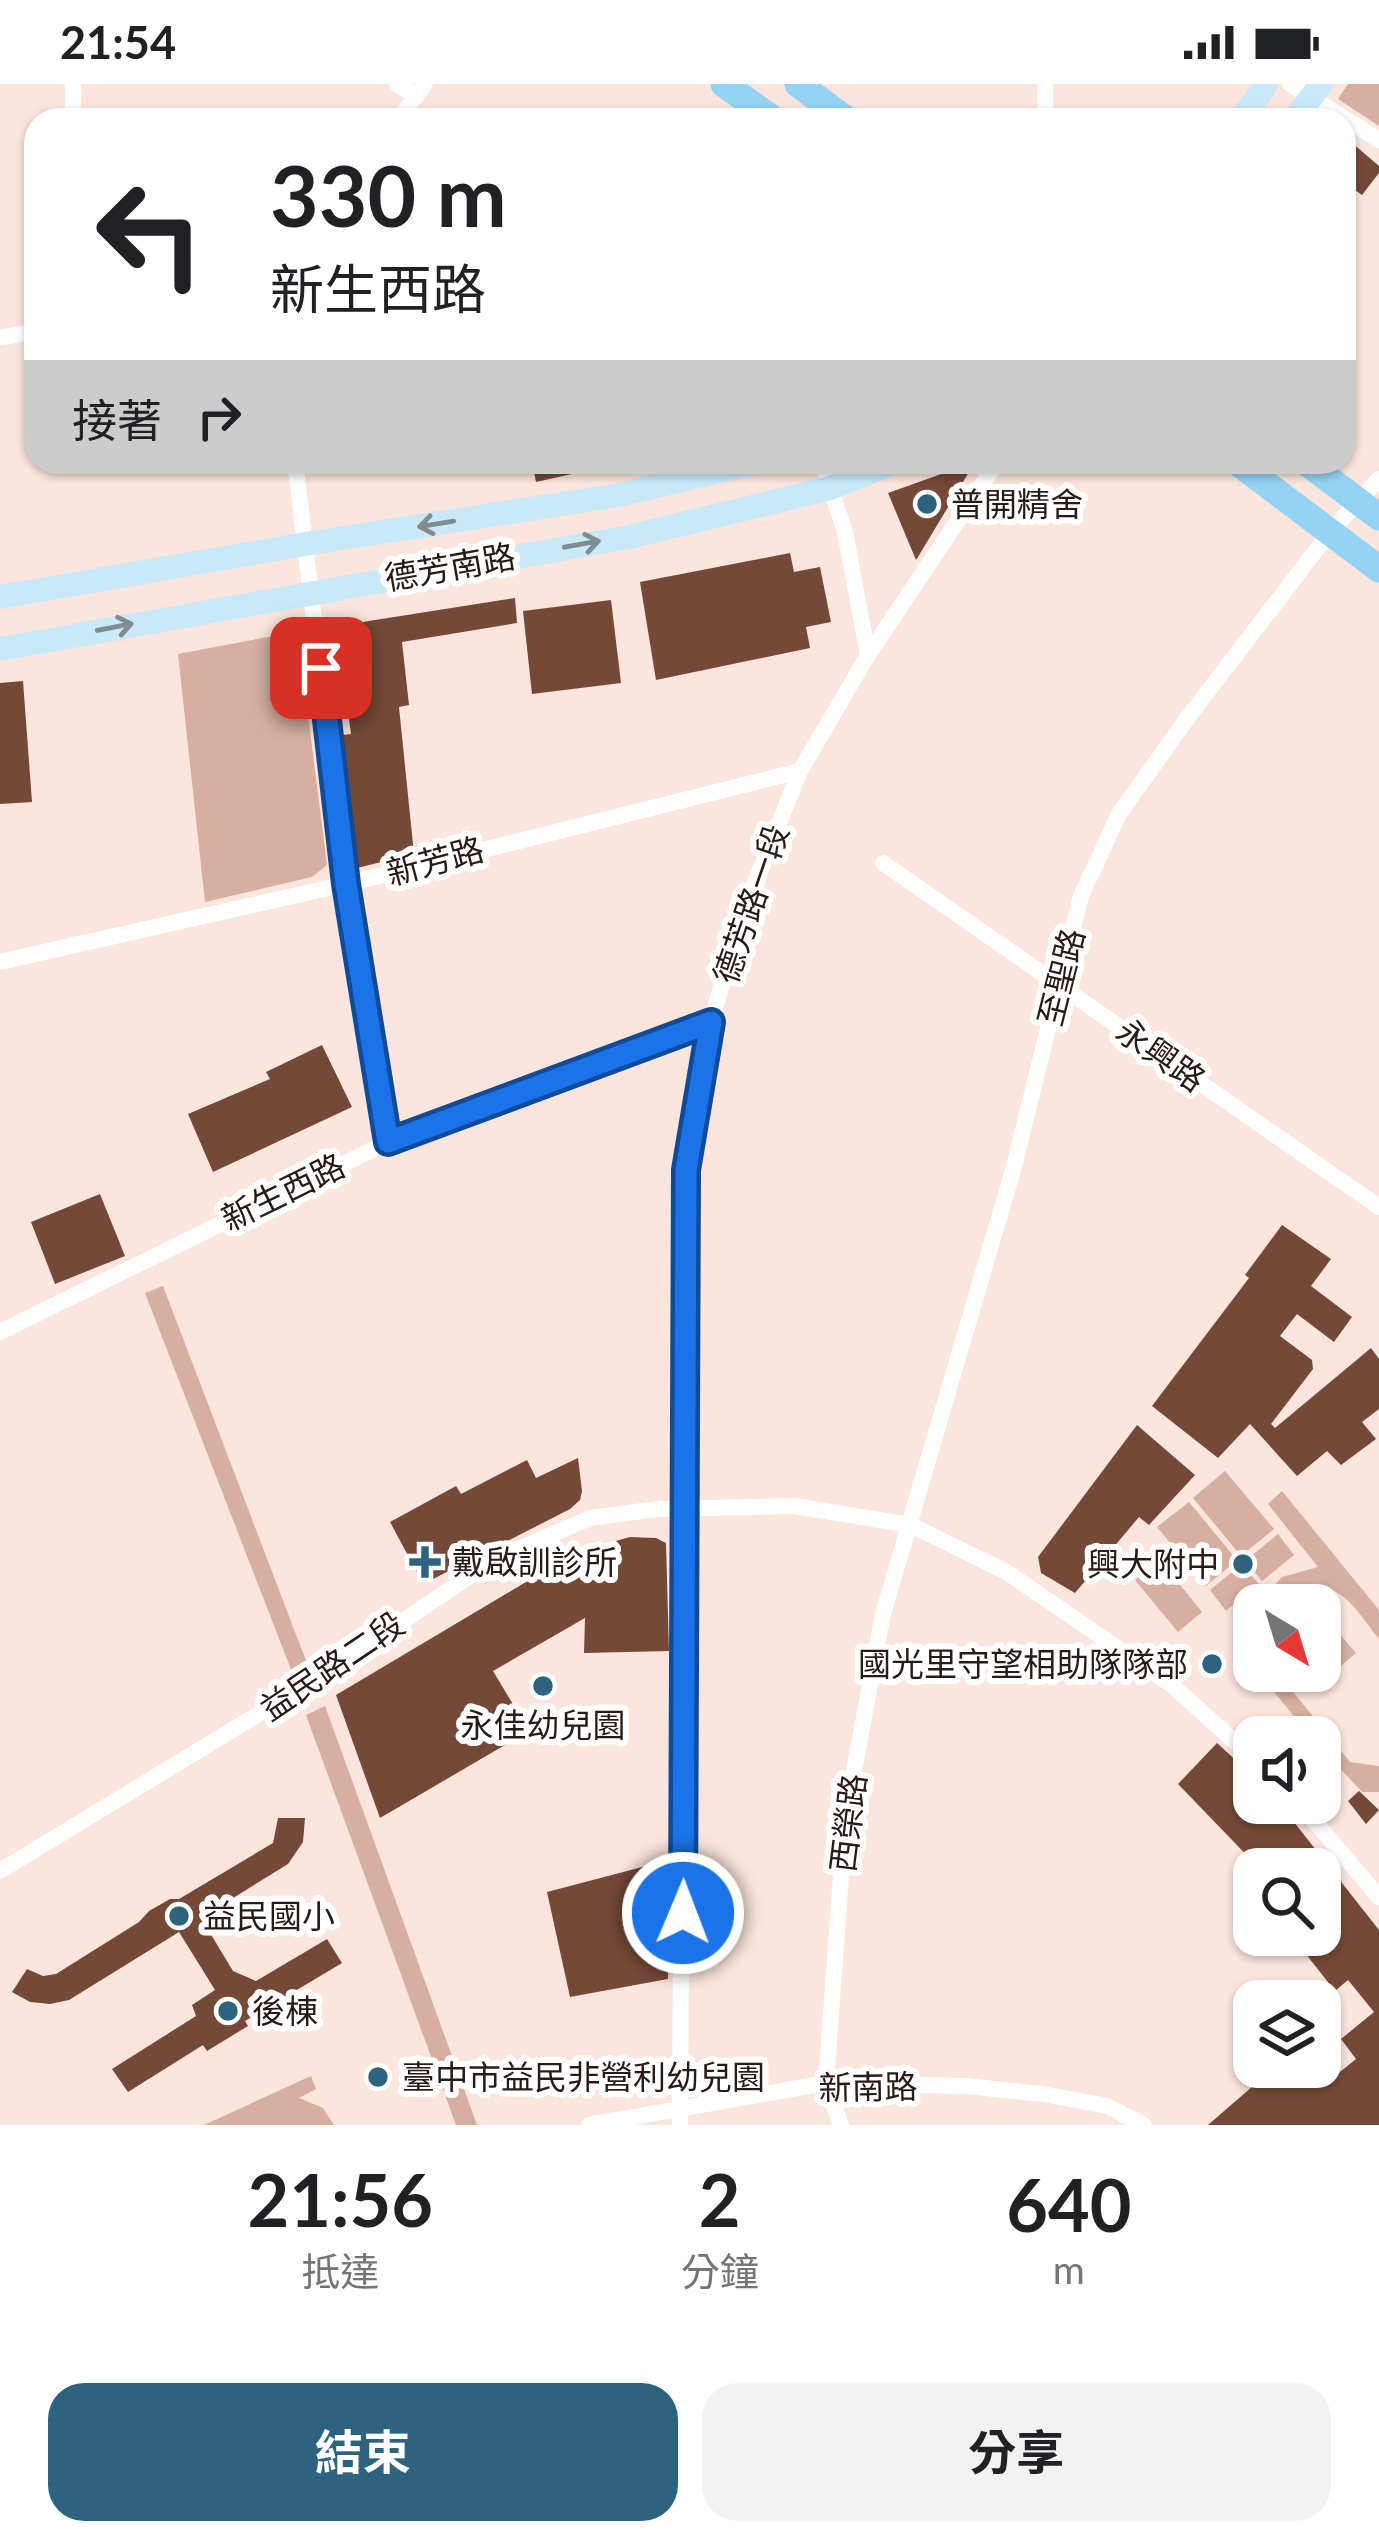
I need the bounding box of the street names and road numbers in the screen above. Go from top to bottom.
street label: 德芳南路 [381,535,518,597]
street label: 德芳路一段 [704,819,796,988]
street label: 新芳路 [382,828,488,892]
street label: 至聖路 [1029,924,1091,1030]
street label: 永興路 [1110,1009,1214,1099]
street label: 新生西路 [214,1144,351,1238]
street label: 益民路二段 [252,1602,411,1728]
street label: 西榮路 [821,1771,873,1874]
street label: 新南路 [818,2065,918,2107]

